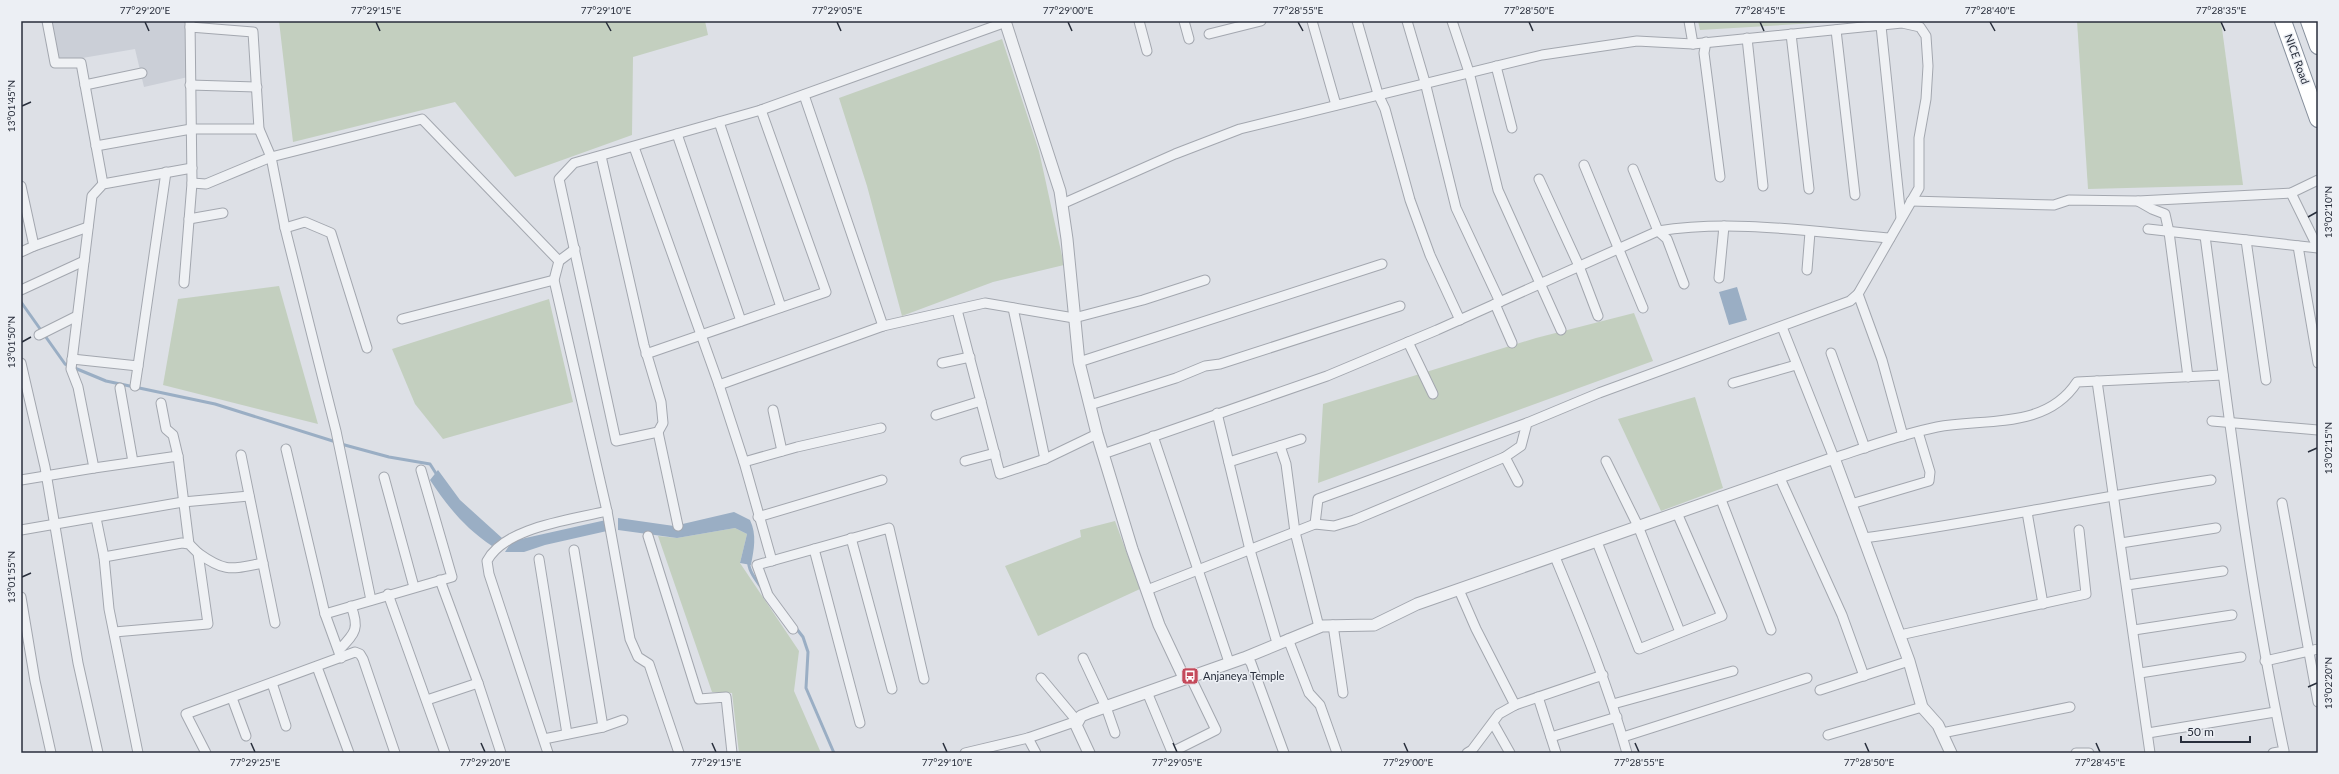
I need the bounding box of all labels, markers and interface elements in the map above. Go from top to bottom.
text: 77°29'20"E [120,4,170,16]
text: 77°29'15"E [351,4,401,16]
text: 77°29'10"E [581,4,631,16]
text: 77°29'05"E [812,4,862,16]
text: 77°29'00"E [1043,4,1093,16]
text: 77°28'55"E [1273,4,1323,16]
text: 77°28'50"E [1504,4,1554,16]
text: 77°28'45"E [1735,4,1785,16]
text: 77°28'40"E [1965,4,2015,16]
text: 77°28'35"E [2196,4,2246,16]
street label: NICE Road [2282,32,2313,86]
text: 13°01'45"N [5,80,17,132]
text: 13°02'10"N [2322,186,2334,238]
text: 13°01'50"N [5,316,17,368]
text: 13°02'15"N [2322,422,2334,474]
text: 13°01'55"N [5,551,17,603]
text: 13°02'20"N [2322,657,2334,709]
bus stop icon: Anjaneya Temple [1180,666,1200,686]
place label: Anjaneya Temple [1203,669,1285,682]
scale bar [2181,718,2250,744]
text: 50 m [2187,724,2214,739]
text: 77°29'25"E [230,756,280,768]
text: 77°29'20"E [460,756,510,768]
text: 77°29'15"E [691,756,741,768]
text: 77°29'10"E [922,756,972,768]
text: 77°29'05"E [1152,756,1202,768]
text: 77°29'00"E [1383,756,1433,768]
text: 77°28'55"E [1614,756,1664,768]
text: 77°28'50"E [1844,756,1894,768]
text: 77°28'45"E [2075,756,2125,768]

